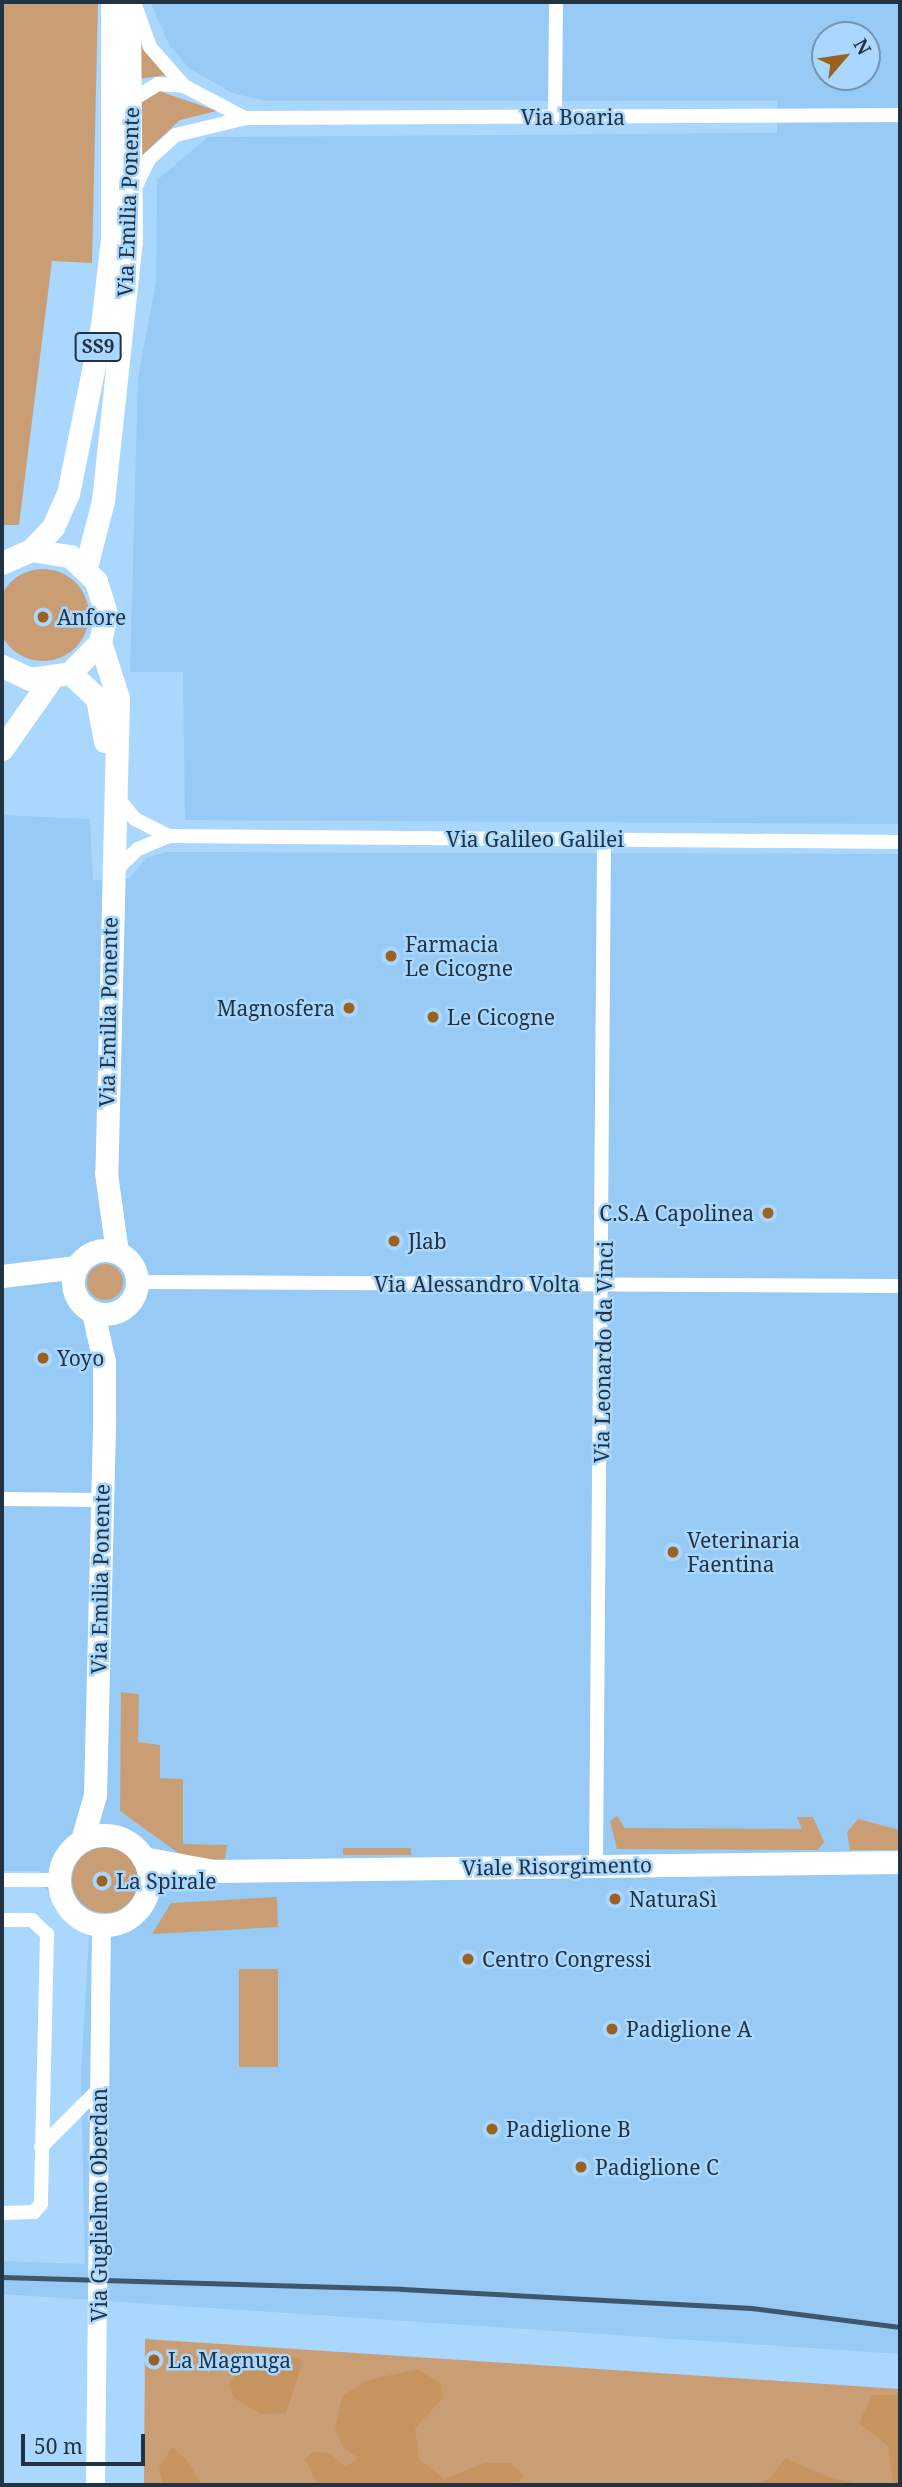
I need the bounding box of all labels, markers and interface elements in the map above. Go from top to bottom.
north arrow [811,21,881,91]
text: N [848,34,878,60]
street label: Via Boaria [521,104,625,130]
street label: Via Emilia Ponente [112,107,144,297]
road number: SS9 [74,332,122,362]
place label: Anfore [57,604,126,630]
marker: Anfore [35,609,51,625]
street label: Via Galileo Galilei [446,826,624,852]
street label: Via Emilia Ponente [94,917,122,1107]
place label: Farmacia Le Cicogne [405,931,513,981]
marker: Farmacia Le Cicogne [383,948,399,964]
place label: Magnosfera [217,995,335,1021]
marker: Magnosfera [341,1000,357,1016]
place label: Le Cicogne [447,1004,555,1030]
marker: Le Cicogne [425,1009,441,1025]
place label: C.S.A Capolinea [599,1200,754,1226]
marker: C.S.A Capolinea [760,1205,776,1221]
place label: Jlab [408,1228,447,1254]
marker: Jlab [386,1233,402,1249]
street label: Via Leonardo da Vinci [588,1241,618,1463]
street label: Via Alessandro Volta [374,1271,580,1297]
place label: Yoyo [57,1345,104,1371]
marker: Yoyo [35,1350,51,1366]
street label: Via Emilia Ponente [86,1484,114,1674]
place label: Veterinaria Faentina [687,1527,800,1577]
marker: Veterinaria Faentina [665,1544,681,1560]
street label: Viale Risorgimento [462,1852,652,1880]
place label: La Spirale [116,1868,216,1894]
marker: La Spirale [94,1873,110,1889]
place label: NaturaSì [629,1886,717,1912]
marker: NaturaSì [607,1891,623,1907]
place label: Centro Congressi [482,1946,651,1972]
marker: Centro Congressi [460,1951,476,1967]
place label: Padiglione A [626,2016,752,2042]
marker: Padiglione A [604,2021,620,2037]
street label: Via Guglielmo Oberdan [86,2088,112,2322]
place label: Padiglione B [506,2116,631,2142]
marker: Padiglione B [484,2121,500,2137]
place label: Padiglione C [595,2154,719,2180]
marker: Padiglione C [573,2159,589,2175]
place label: La Magnuga [168,2347,291,2373]
marker: La Magnuga [146,2352,162,2368]
scale bar [24,2420,149,2464]
text: 50 m [34,2432,83,2460]

